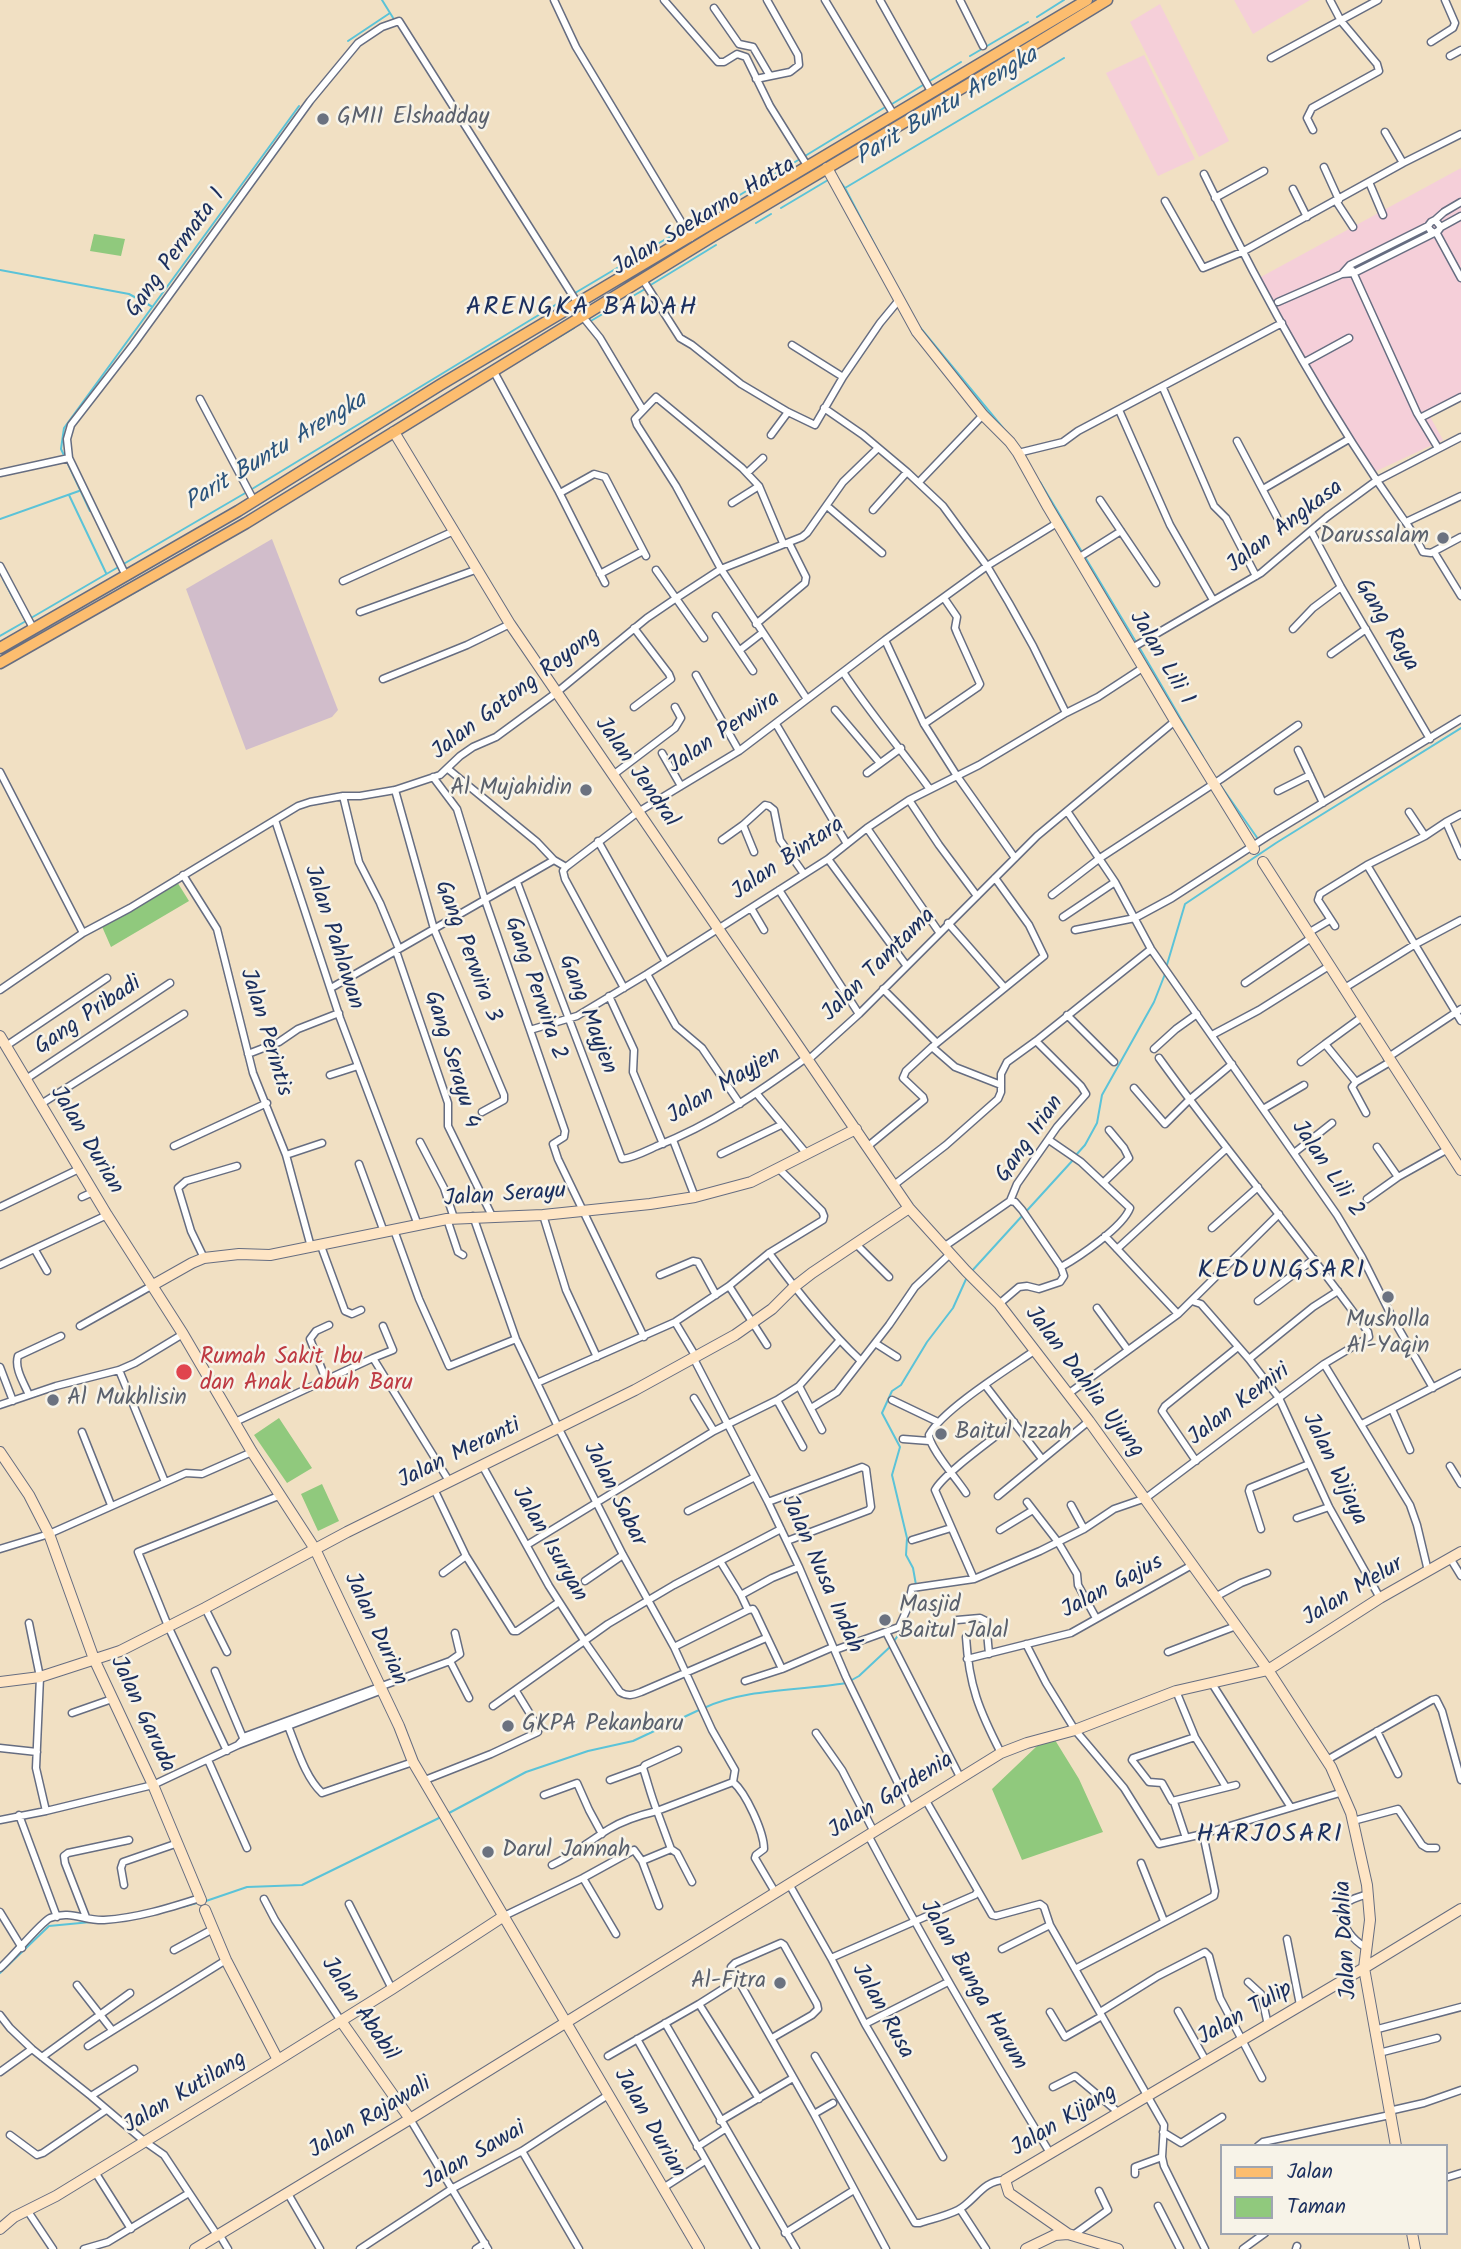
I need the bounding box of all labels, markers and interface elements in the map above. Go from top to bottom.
water label: Parit Buntu Arengka [852,42,1044,174]
place label: GMII Elshadday [337,105,489,133]
marker: GMII Elshadday [315,111,331,127]
street label: Jalan Soekarno Hatta [609,153,801,283]
street label: Gang Permata 1 [121,184,233,324]
district label: ARENGKA BAWAH [467,294,697,326]
water label: Parit Buntu Arengka [181,387,373,519]
street label: Jalan Angkasa [1222,475,1350,581]
place label: Darussalam [1320,524,1429,552]
marker: Darussalam [1435,530,1451,546]
street label: Gang Raya [1347,575,1423,677]
street label: Jalan Lili 1 [1121,607,1199,711]
street label: Jalan Gotong Royong [427,623,607,767]
street label: Jalan Perwira [664,686,786,782]
street label: Jalan Jendral [587,713,683,833]
place label: Al Mujahidin [450,776,572,804]
marker: Al Mujahidin [578,782,594,798]
street label: Jalan Bintara [727,812,851,908]
street label: Jalan Pahlawan [296,862,368,1014]
street label: Gang Perwira 3 [426,877,506,1027]
street label: Jalan Tamtama [817,903,943,1029]
street label: Gang Perwira 2 [497,914,571,1064]
street label: Gang Mayjen [551,952,621,1078]
street label: Jalan Perintis [232,966,296,1100]
street label: Gang Pribadi [30,971,148,1063]
street label: Gang Serayu 4 [416,988,484,1132]
street label: Jalan Mayjen [663,1042,787,1132]
street label: Jalan Durian [42,1082,128,1200]
street label: Gang Irian [991,1091,1071,1189]
street label: Jalan Lili 2 [1283,1116,1369,1224]
street label: Jalan Serayu [443,1179,567,1215]
district label: KEDUNGSARI [1199,1257,1365,1289]
marker: Musholla Al-Yaqin [1380,1289,1396,1305]
street label: Jalan Dahlia Ujung [1017,1302,1149,1464]
place label: Musholla Al-Yaqin [1346,1308,1430,1362]
place label: Rumah Sakit Ibu dan Anak Labuh Baru [200,1345,413,1399]
street label: Jalan Kemiri [1184,1359,1296,1453]
marker: Rumah Sakit Ibu dan Anak Labuh Baru [174,1362,194,1382]
place label: Al Mukhlisin [67,1386,187,1414]
marker: Al Mukhlisin [45,1392,61,1408]
street label: Jalan Wijaya [1294,1410,1372,1530]
street label: Jalan Meranti [394,1413,526,1497]
place label: Baitul Izzah [955,1420,1071,1448]
marker: Baitul Izzah [933,1426,949,1442]
street label: Jalan Sabar [575,1438,651,1552]
street label: Jalan Isuryan [504,1482,592,1608]
street label: Jalan Nusa Indah [773,1492,867,1658]
street label: Jalan Gajus [1058,1550,1168,1626]
street label: Jalan Melur [1299,1552,1409,1634]
street label: Jalan Durian [336,1569,412,1691]
place label: Masjid Baitul Jalal [899,1593,1008,1647]
marker: Masjid Baitul Jalal [877,1612,893,1628]
street label: Jalan Garuda [102,1652,180,1778]
place label: GKPA Pekanbaru [522,1712,684,1740]
marker: GKPA Pekanbaru [500,1718,516,1734]
street label: Jalan Gardenia [824,1748,960,1846]
district label: HARJOSARI [1197,1821,1343,1853]
place label: Darul Jannah [502,1838,630,1866]
marker: Darul Jannah [480,1844,496,1860]
street label: Jalan Dahlia [1331,1880,1365,2000]
street label: Jalan Bunga Harum [912,1896,1032,2076]
street label: Jalan Ababil [313,1953,403,2067]
street label: Jalan Rusa [844,1960,918,2064]
place label: Al-Fitra [691,1969,766,1997]
marker: Al-Fitra [772,1975,788,1991]
street label: Jalan Tulip [1194,1977,1298,2053]
street label: Jalan Kutilang [120,2047,252,2141]
street label: Jalan Durian [606,2064,690,2184]
street label: Jalan Rajawali [305,2072,437,2166]
street label: Jalan Kijang [1007,2080,1123,2164]
street label: Jalan Sawai [419,2117,531,2197]
legend [1220,2144,1447,2235]
text: Jalan [1287,2156,1333,2189]
text: Taman [1287,2191,1346,2224]

